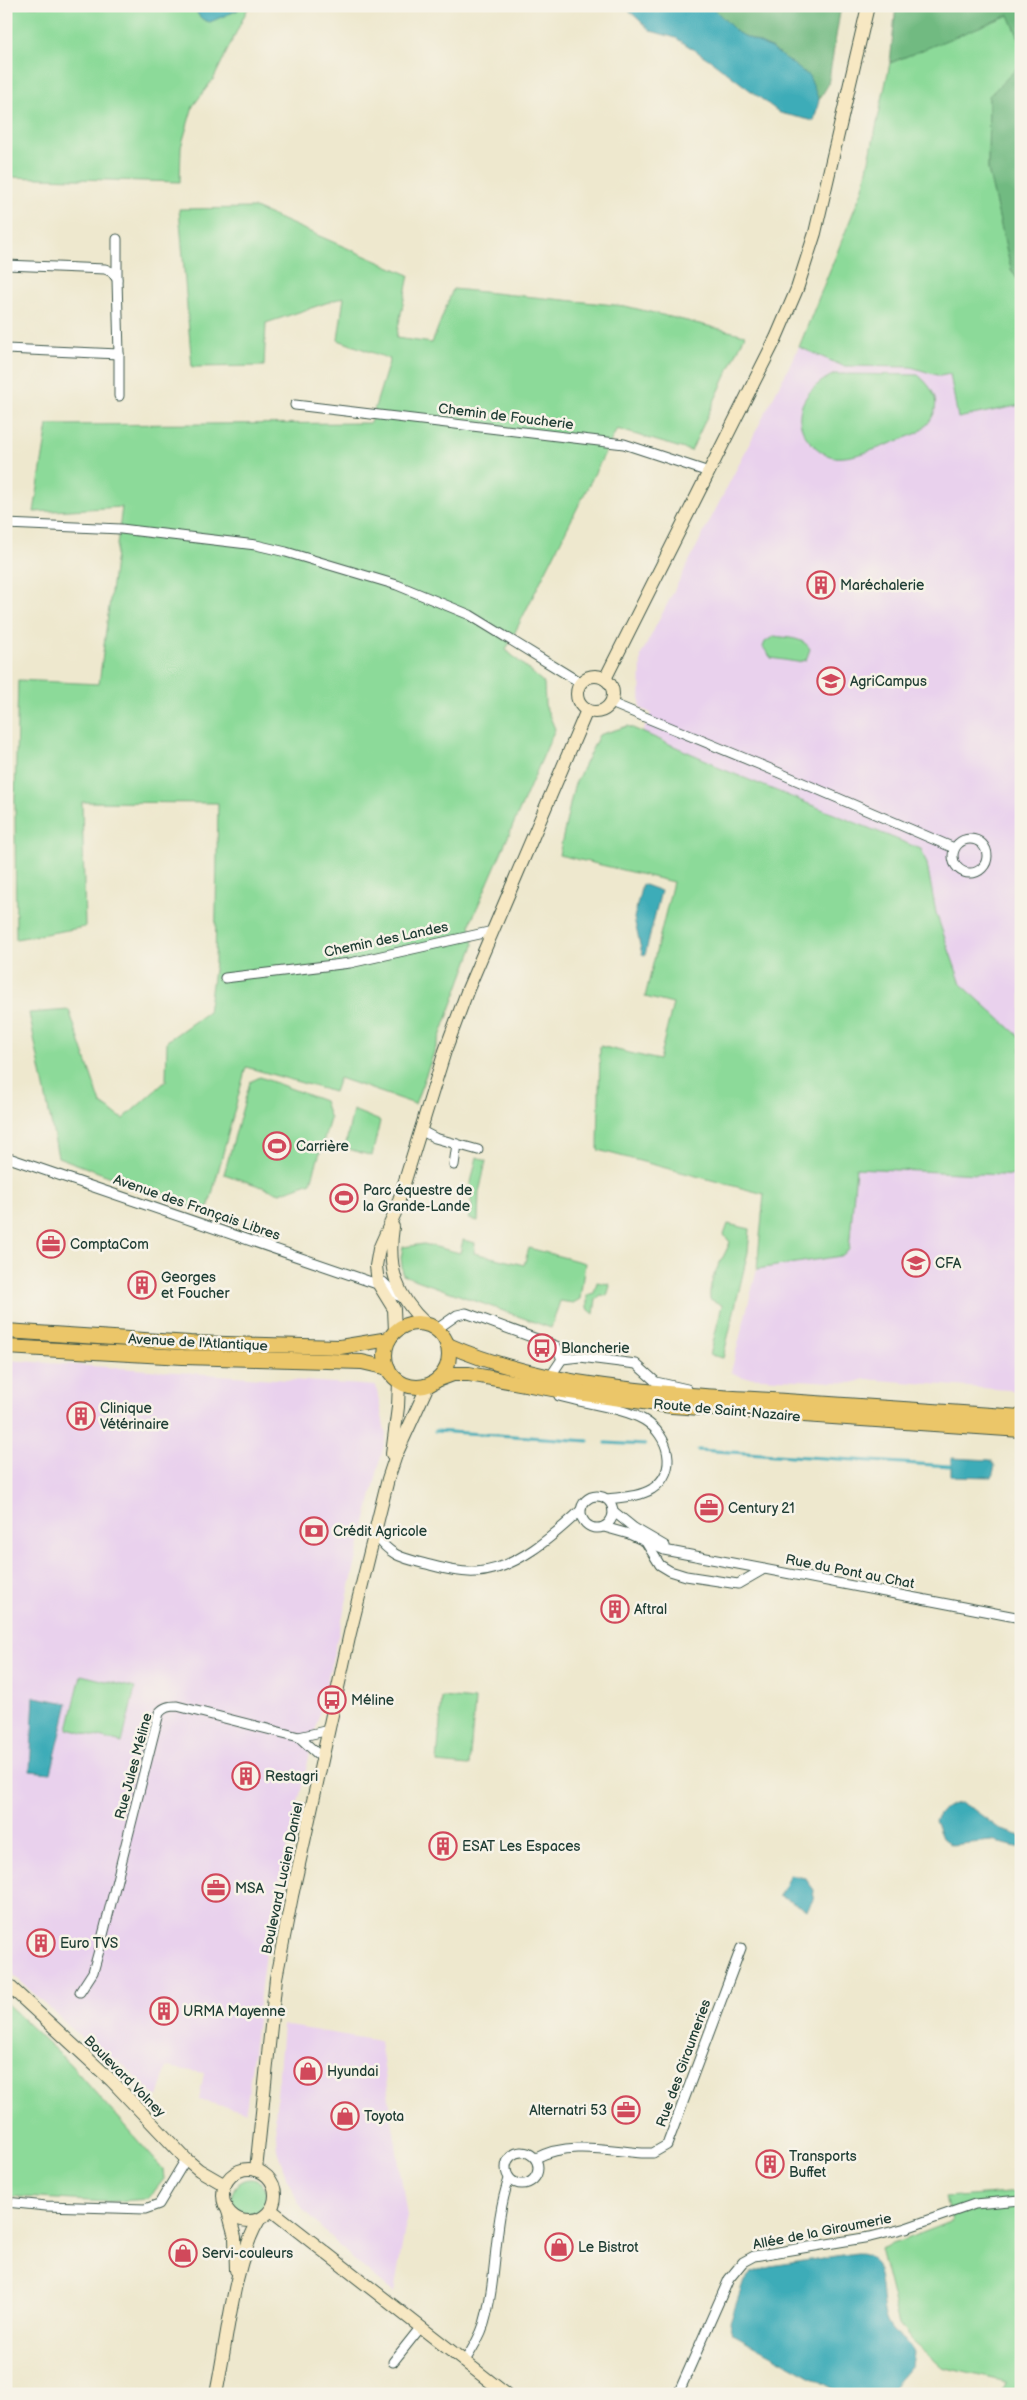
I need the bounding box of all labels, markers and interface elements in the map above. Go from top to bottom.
street label: Chemin de Foucherie [437,400,575,433]
building icon: Maréchalerie [806,570,836,600]
place label: Maréchalerie [840,577,924,594]
school or university icon: AgriCampus [816,666,846,696]
place label: AgriCampus [850,673,927,690]
street label: Chemin des Landes [323,918,450,961]
sports icon: Carrière [262,1131,292,1161]
place label: Carrière [296,1138,349,1155]
street label: Avenue des Français Libres [111,1171,283,1244]
place label: Parc équestre de la Grande-Lande [363,1182,472,1215]
sports icon: Parc équestre de la Grande-Lande [329,1183,359,1213]
office icon: ComptaCom [36,1229,66,1259]
place label: ComptaCom [70,1236,149,1253]
school or university icon: CFA [901,1248,931,1278]
place label: CFA [935,1255,962,1272]
place label: Georges et Foucher [161,1269,230,1302]
building icon: Georges et Foucher [127,1270,157,1300]
street label: Avenue de l'Atlantique [128,1330,268,1355]
bus stop icon: Blancherie [527,1333,557,1363]
place label: Blancherie [561,1340,630,1357]
street label: Route de Saint-Nazaire [653,1396,801,1425]
place label: Clinique Vétérinaire [100,1400,169,1433]
building icon: Clinique Vétérinaire [66,1401,96,1431]
office icon: Century 21 [694,1493,724,1523]
place label: Century 21 [728,1500,795,1517]
bank icon: Crédit Agricole [299,1516,329,1546]
place label: Crédit Agricole [333,1523,427,1540]
street label: Rue du Pont au Chat [784,1551,917,1592]
building icon: Aftral [600,1594,630,1624]
place label: Aftral [634,1601,667,1618]
bus stop icon: Méline [317,1685,347,1715]
place label: Méline [351,1692,394,1709]
street label: Rue Jules Méline [111,1711,156,1821]
building icon: Restagri [231,1761,261,1791]
place label: Restagri [265,1768,318,1785]
street label: Boulevard Lucien Daniel [258,1801,307,1955]
building icon: ESAT Les Espaces [428,1831,458,1861]
place label: ESAT Les Espaces [462,1838,581,1855]
office icon: MSA [201,1873,231,1903]
place label: MSA [235,1880,265,1897]
building icon: Euro TVS [26,1928,56,1958]
place label: Euro TVS [60,1935,118,1952]
building icon: URMA Mayenne [149,1996,179,2026]
street label: Rue des Giraumeries [652,1997,714,2129]
place label: URMA Mayenne [183,2003,286,2020]
street label: Boulevard Volney [80,2032,169,2121]
shop icon: Hyundai [293,2056,323,2086]
place label: Hyundai [327,2063,378,2080]
office icon: Alternatri 53 [611,2095,641,2125]
shop icon: Toyota [330,2101,360,2131]
place label: Alternatri 53 [529,2102,607,2119]
place label: Toyota [364,2108,404,2125]
place label: Transports Buffet [789,2148,857,2181]
building icon: Transports Buffet [755,2149,785,2179]
street label: Allée de la Giraumerie [751,2210,893,2253]
shop icon: Le Bistrot [544,2232,574,2262]
shop icon: Servi-couleurs [168,2238,198,2268]
place label: Le Bistrot [578,2239,639,2256]
place label: Servi-couleurs [202,2245,293,2262]

